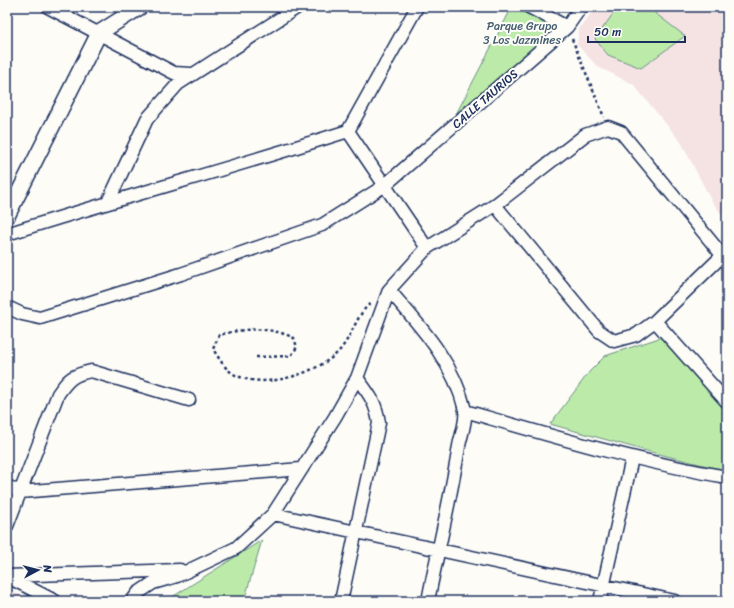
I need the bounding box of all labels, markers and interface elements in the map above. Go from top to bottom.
park label: Parque Grupo 3 Los Jazmines [483,15,561,51]
scale bar [588,18,685,44]
text: 50 m [594,21,621,43]
street label: CALLE TAURIOS [447,63,524,134]
north arrow [18,550,58,590]
text: N [37,563,57,574]

